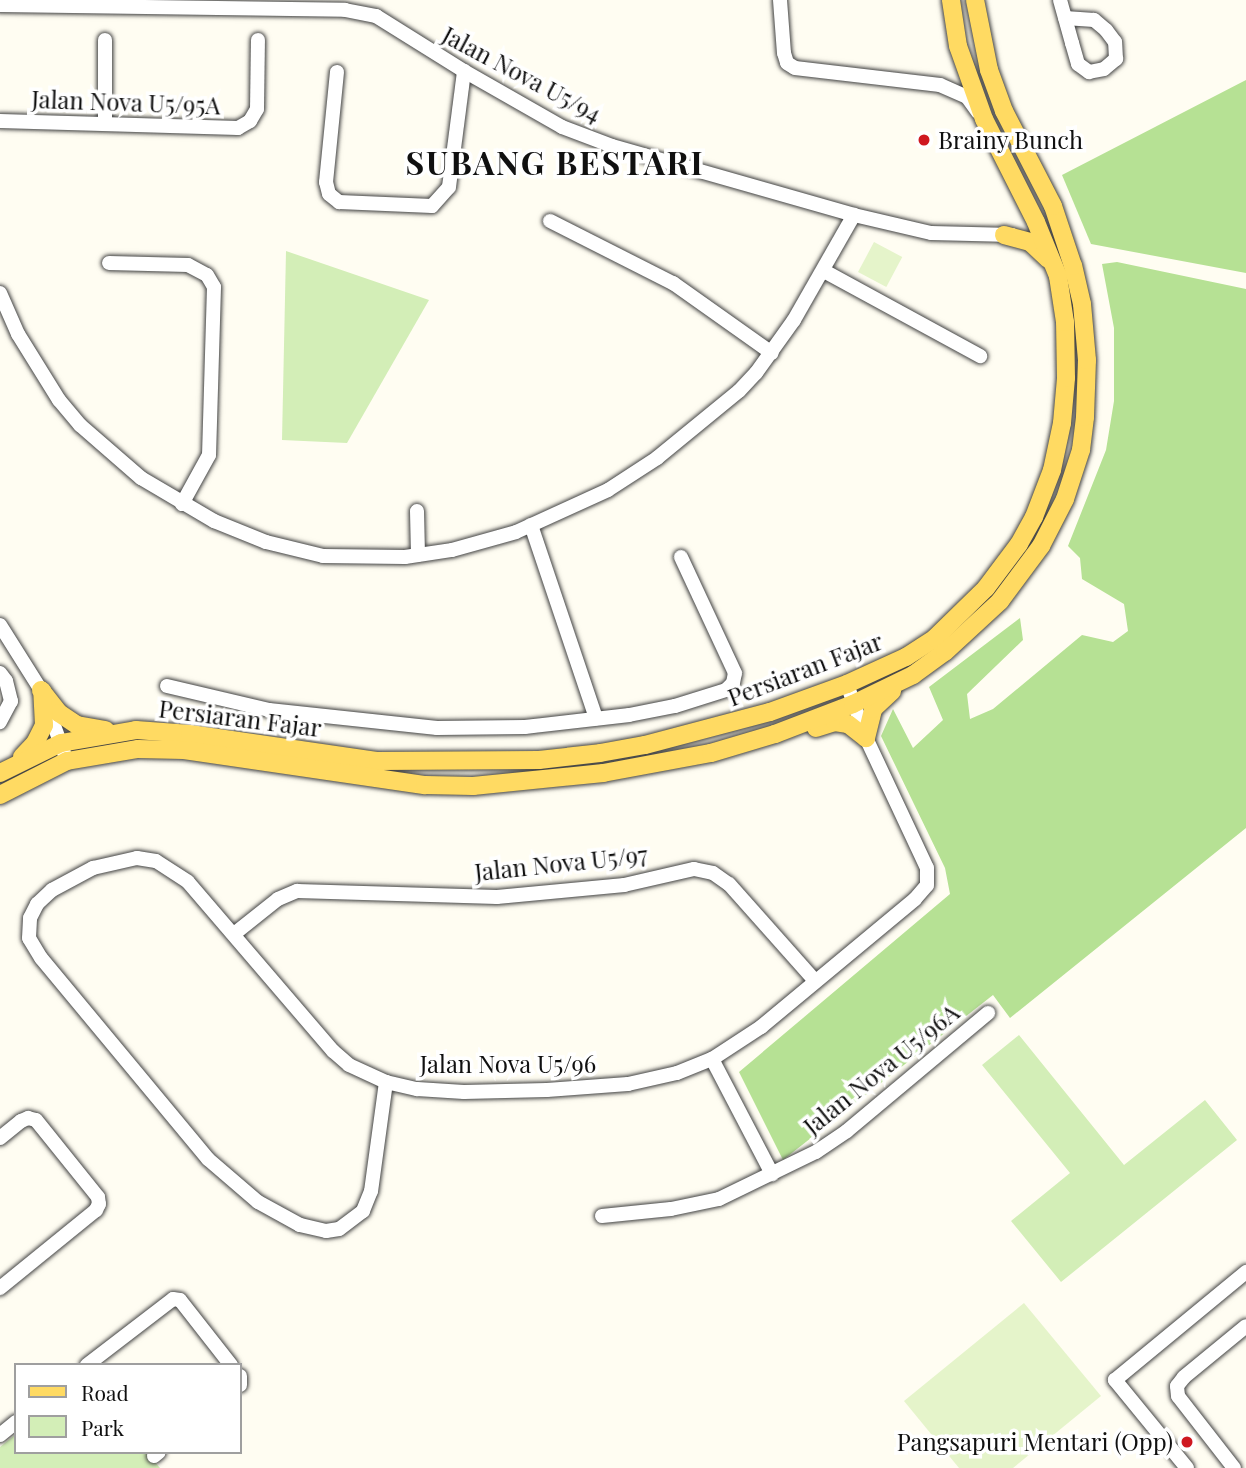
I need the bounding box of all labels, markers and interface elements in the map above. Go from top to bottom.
street label: Jalan Nova U5/94 [437,20,607,128]
street label: Jalan Nova U5/95A [31,84,221,120]
place label: Brainy Bunch [938,126,1084,154]
marker: Brainy Bunch [916,132,932,148]
district label: SUBANG BESTARI [407,143,703,181]
street label: Persiaran Fajar [723,626,887,712]
street label: Persiaran Fajar [157,694,323,742]
street label: Jalan Nova U5/97 [473,840,649,886]
street label: Jalan Nova U5/96A [797,997,965,1141]
street label: Jalan Nova U5/96 [420,1050,596,1078]
legend [14,1363,242,1454]
text: Road [81,1378,129,1406]
text: Park [81,1413,124,1441]
place label: Pangsapuri Mentari (Opp) [897,1428,1173,1456]
marker: Pangsapuri Mentari (Opp) [1179,1434,1195,1450]

